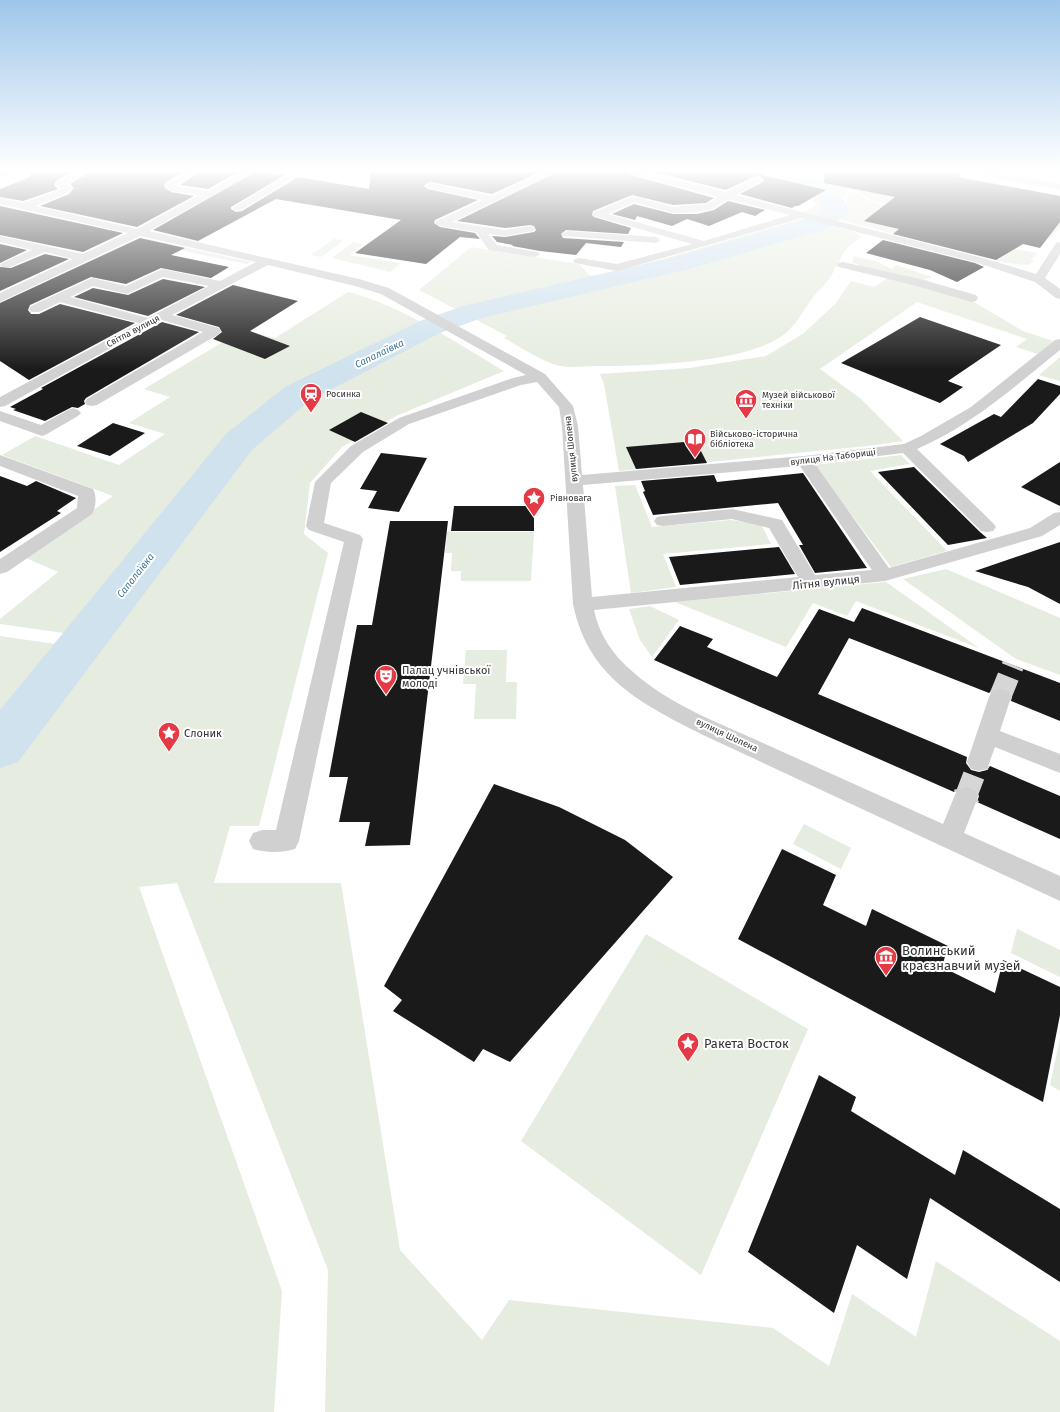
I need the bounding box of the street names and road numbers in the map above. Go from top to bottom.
street label: Світла вулиця [105,313,161,349]
street label: вулиця Шопена [563,415,579,483]
street label: вулиця На Таборищі [790,447,876,467]
street label: Літня вулиця [792,573,860,592]
street label: вулиця Шопена [695,716,759,754]

